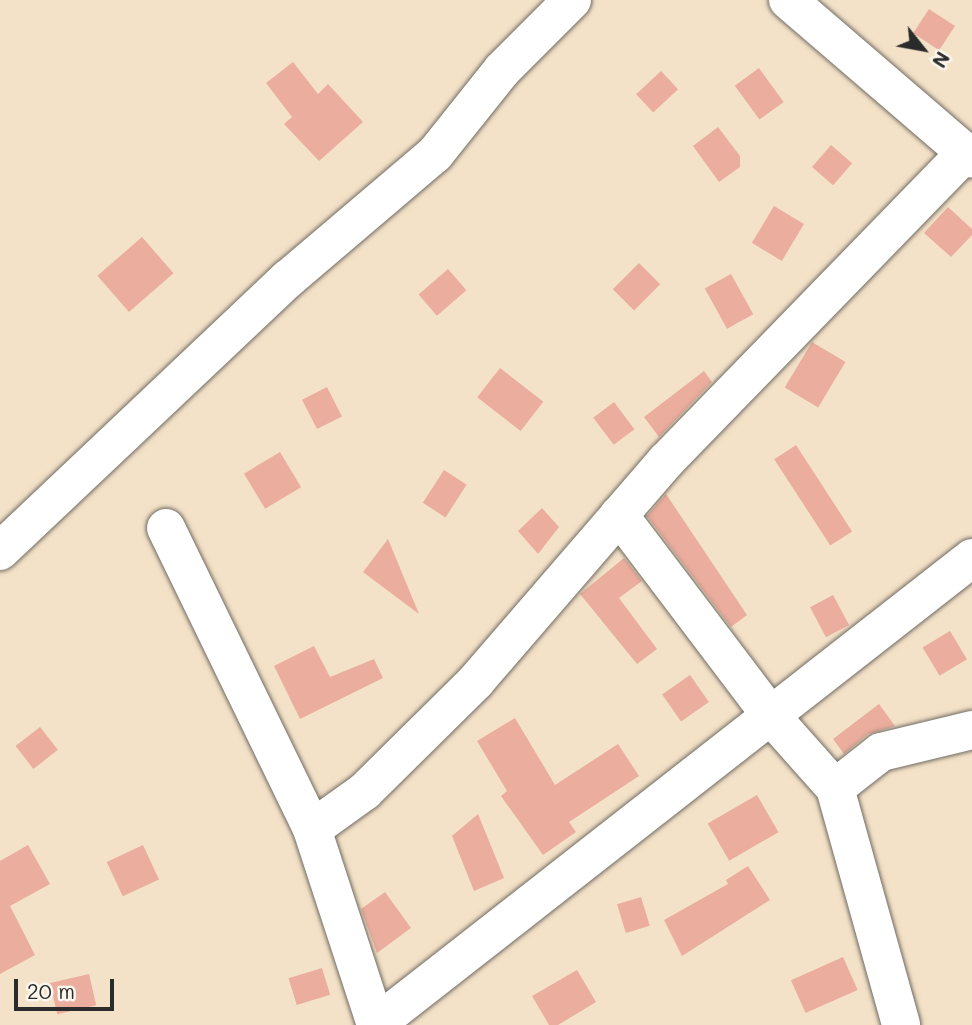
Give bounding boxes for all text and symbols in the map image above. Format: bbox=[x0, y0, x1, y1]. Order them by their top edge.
north arrow bbox=[888, 14, 958, 84]
text: N bbox=[927, 47, 956, 73]
scale bar bbox=[18, 965, 117, 1009]
text: 20 m bbox=[27, 977, 75, 1004]

